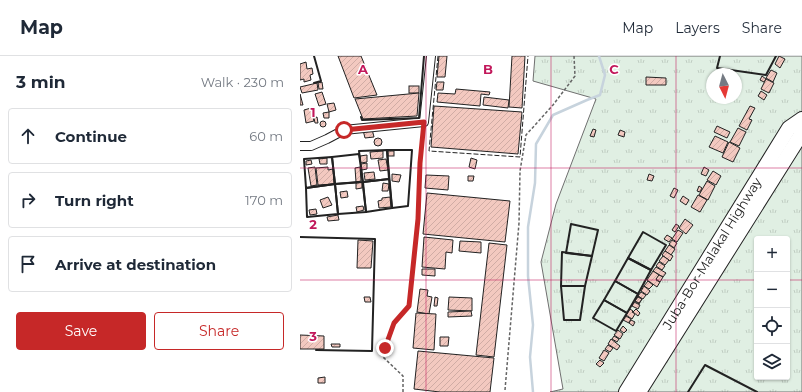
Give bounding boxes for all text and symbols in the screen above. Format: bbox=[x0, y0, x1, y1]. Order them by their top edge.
text: Map bbox=[20, 16, 63, 39]
text: Map bbox=[622, 19, 653, 37]
text: Layers bbox=[675, 19, 720, 37]
text: Share bbox=[742, 19, 782, 37]
text: A bbox=[357, 61, 369, 77]
text: B bbox=[483, 61, 493, 77]
text: C bbox=[609, 61, 619, 77]
north arrow bbox=[706, 68, 742, 104]
text: 3 min bbox=[16, 72, 66, 92]
text: Walk · 230 m bbox=[201, 74, 284, 90]
text: 1 bbox=[310, 104, 316, 120]
route start bbox=[335, 121, 353, 139]
icon: ahead bbox=[17, 125, 39, 147]
text: Continue bbox=[55, 127, 127, 146]
text: 60 m bbox=[249, 128, 283, 144]
street label: Juba-Bor-Malakal Highway bbox=[658, 174, 765, 333]
icon: right bbox=[17, 189, 39, 211]
text: Turn right bbox=[55, 191, 134, 210]
text: 170 m bbox=[245, 192, 283, 208]
text: 2 bbox=[309, 216, 317, 232]
map controls bbox=[754, 236, 790, 380]
button: + bbox=[754, 236, 790, 272]
icon: arrive bbox=[17, 253, 39, 275]
text: Arrive at destination bbox=[55, 255, 216, 274]
button: − bbox=[754, 272, 790, 308]
button: locate bbox=[754, 308, 790, 344]
button: Save bbox=[16, 312, 146, 350]
button: Share bbox=[154, 312, 284, 350]
text: 3 bbox=[308, 328, 317, 344]
route end bbox=[376, 339, 394, 357]
button: layers bbox=[754, 344, 790, 380]

